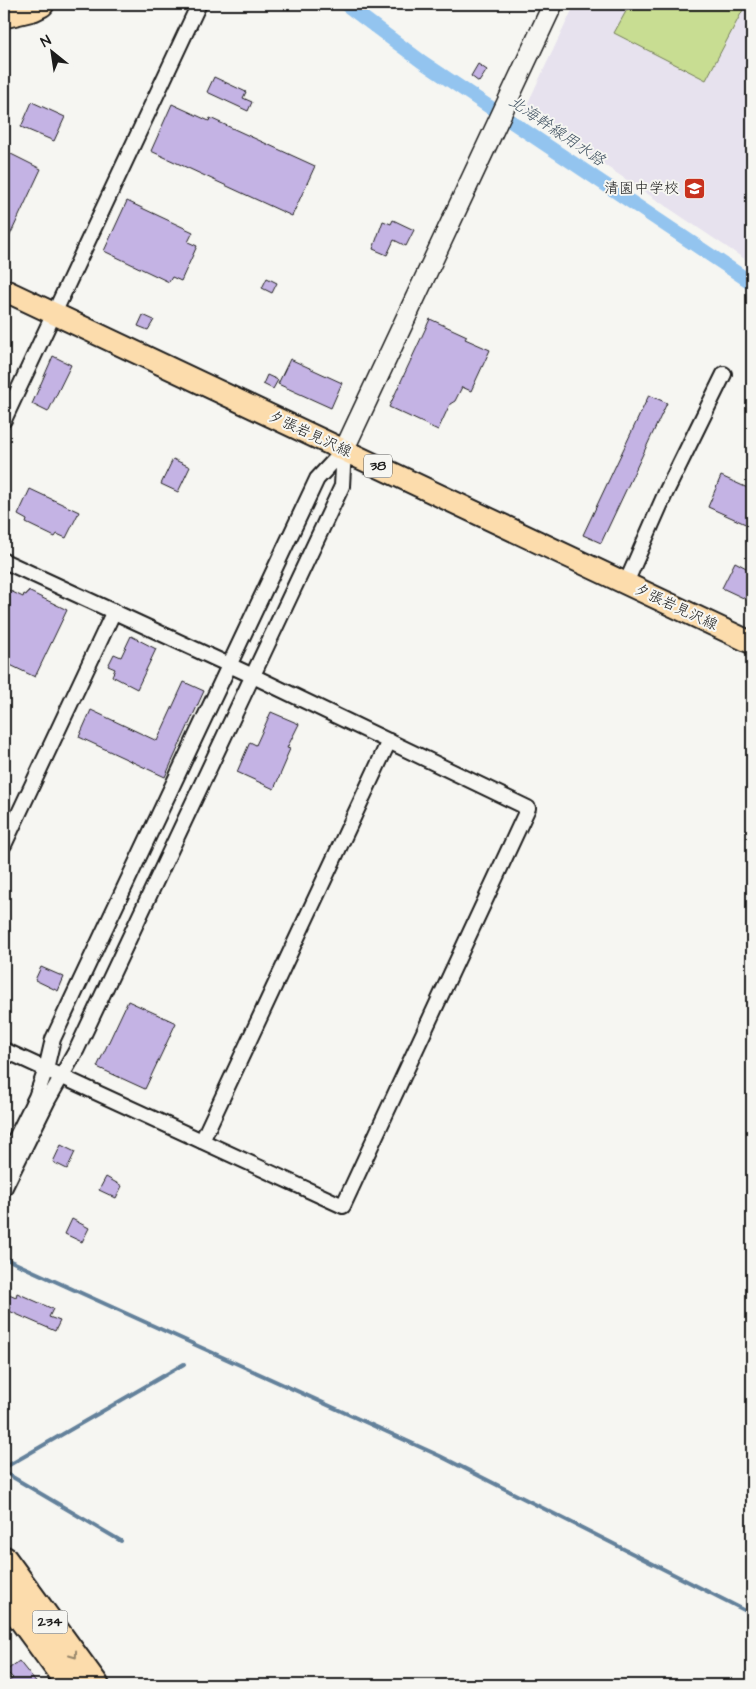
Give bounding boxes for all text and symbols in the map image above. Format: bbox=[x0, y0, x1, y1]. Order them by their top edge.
north arrow bbox=[28, 28, 78, 78]
text: N bbox=[37, 31, 55, 52]
water label: 北海幹線用水路 bbox=[504, 91, 610, 172]
school or university icon: 清園中学校 bbox=[683, 176, 707, 200]
place label: 清園中学校 bbox=[604, 178, 679, 199]
street label: 夕張岩見沢線 bbox=[265, 405, 355, 463]
road number: 38 bbox=[364, 454, 392, 478]
street label: 夕張岩見沢線 bbox=[631, 578, 721, 636]
road number: 234 bbox=[32, 1610, 68, 1634]
one-way arrow bbox=[68, 1649, 77, 1659]

